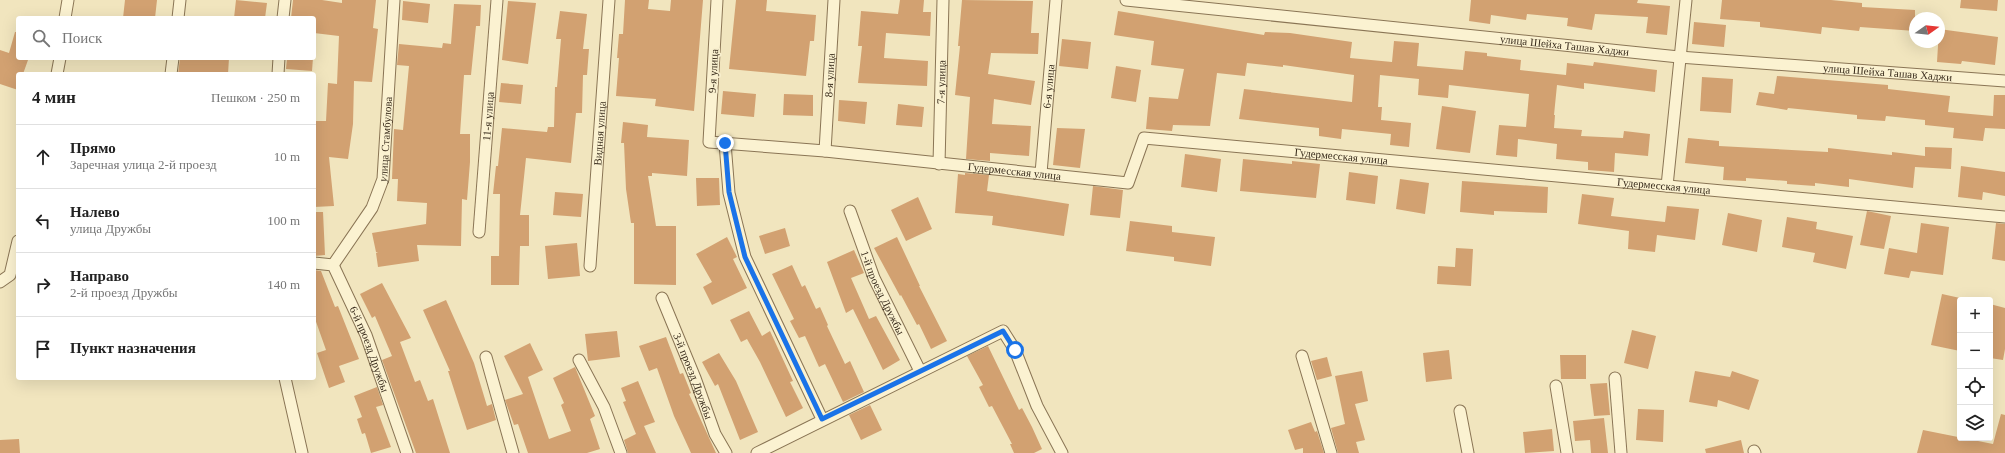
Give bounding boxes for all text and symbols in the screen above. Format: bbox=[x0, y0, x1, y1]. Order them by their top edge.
north arrow bbox=[1909, 12, 1945, 48]
search box bbox=[16, 16, 316, 60]
icon: search bbox=[30, 27, 52, 49]
text: Поиск bbox=[62, 30, 102, 46]
street label: улица Шейха Ташав Хаджи bbox=[1500, 33, 1630, 58]
street label: 9-я улица bbox=[706, 49, 720, 93]
street label: 8-я улица bbox=[822, 53, 837, 98]
street label: 7-я улица bbox=[934, 60, 948, 104]
street label: улица Шейха Ташав Хаджи bbox=[1823, 62, 1953, 83]
street label: 6-я улица bbox=[1041, 64, 1056, 109]
text: 4 мин bbox=[32, 88, 76, 107]
text: Пешком · 250 m bbox=[211, 90, 300, 105]
street label: 11-я улица bbox=[480, 91, 496, 141]
street label: улица Стамбулова bbox=[376, 96, 394, 184]
street label: Видная улица bbox=[591, 101, 608, 166]
route end bbox=[716, 134, 734, 152]
text: Прямо bbox=[70, 140, 116, 156]
icon: ahead bbox=[32, 146, 54, 168]
street label: Гудермесская улица bbox=[1294, 146, 1388, 166]
text: 10 m bbox=[274, 149, 300, 164]
text: Заречная улица 2-й проезд bbox=[70, 157, 217, 172]
street label: Гудермесская улица bbox=[967, 160, 1062, 182]
street label: Гудермесская улица bbox=[1617, 175, 1711, 196]
text: Налево bbox=[70, 204, 120, 220]
icon: left bbox=[32, 210, 54, 232]
text: 100 m bbox=[267, 213, 300, 228]
text: улица Дружбы bbox=[70, 221, 151, 236]
street label: 1-й проезд Дружбы bbox=[859, 249, 907, 337]
text: Направо bbox=[70, 268, 129, 284]
icon: right bbox=[32, 274, 54, 296]
text: 140 m bbox=[267, 277, 300, 292]
text: 2-й проезд Дружбы bbox=[70, 285, 178, 300]
map controls bbox=[1957, 297, 1993, 441]
button: + bbox=[1957, 297, 1993, 333]
street label: 6-й проезд Дружбы bbox=[347, 304, 392, 394]
street label: 3-й проезд Дружбы bbox=[671, 331, 715, 421]
button: − bbox=[1957, 333, 1993, 369]
icon: arrive bbox=[32, 338, 54, 360]
text: Пункт назначения bbox=[70, 340, 196, 356]
route start bbox=[1006, 341, 1024, 359]
button: locate bbox=[1957, 369, 1993, 405]
button: layers bbox=[1957, 405, 1993, 441]

